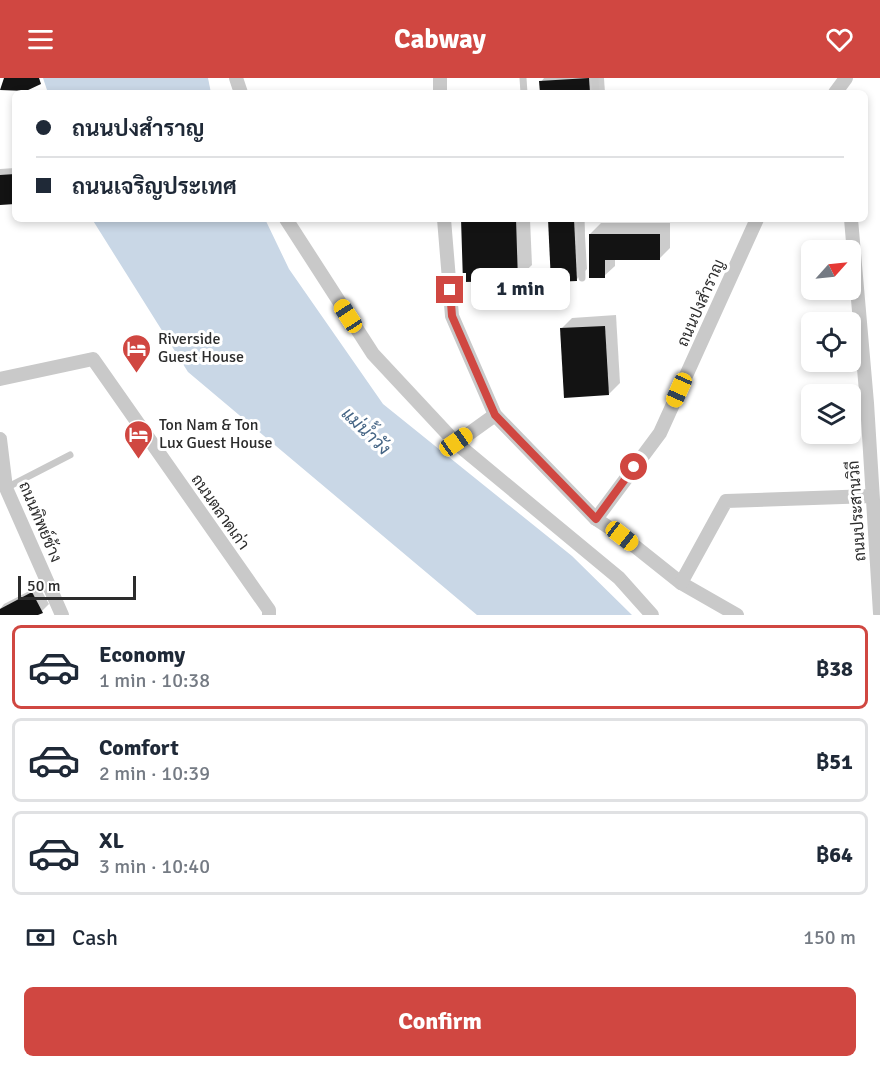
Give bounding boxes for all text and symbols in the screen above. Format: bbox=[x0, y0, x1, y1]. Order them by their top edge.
icon: menu bbox=[24, 23, 57, 56]
text: Cabway bbox=[394, 23, 486, 56]
icon: heart bbox=[823, 23, 856, 56]
text: ถนนปงสำราญ bbox=[72, 115, 204, 142]
text: ถนนเจริญประเทศ bbox=[72, 173, 237, 200]
north arrow bbox=[801, 240, 861, 300]
map controls bbox=[801, 240, 861, 444]
street label: ถนนปงสำราญ bbox=[673, 256, 729, 350]
callout: 1 min bbox=[471, 269, 570, 311]
route end bbox=[436, 276, 463, 303]
text: 1 min bbox=[496, 276, 545, 301]
car bbox=[331, 296, 365, 336]
button: locate bbox=[801, 312, 861, 372]
place label: Riverside Guest House bbox=[158, 329, 244, 367]
hotel icon: Riverside Guest House bbox=[121, 332, 153, 374]
car bbox=[663, 370, 695, 410]
button: layers bbox=[801, 384, 861, 444]
water label: แม่น้ำวัง bbox=[337, 399, 398, 459]
place label: Ton Nam & Ton Lux Guest House bbox=[159, 415, 273, 453]
hotel icon: Ton Nam & Ton Lux Guest House bbox=[122, 418, 154, 460]
car bbox=[436, 424, 476, 460]
route start bbox=[620, 453, 647, 480]
street label: ถนนประสานวิถี bbox=[842, 460, 871, 562]
street label: ถนนตลาดเก่า bbox=[187, 470, 254, 554]
street label: ถนนทิพย์ช้าง bbox=[14, 478, 69, 565]
car bbox=[602, 518, 642, 554]
scale bar bbox=[18, 573, 136, 600]
text: 50 m bbox=[27, 576, 61, 596]
icon: car bbox=[27, 640, 81, 694]
text: Economy bbox=[99, 641, 185, 668]
text: ฿38 bbox=[816, 655, 853, 682]
text: 1 min · 10:38 bbox=[99, 668, 210, 693]
icon: car bbox=[27, 733, 81, 787]
text: Comfort bbox=[99, 734, 179, 761]
text: ฿51 bbox=[816, 748, 853, 775]
text: 2 min · 10:39 bbox=[99, 761, 210, 786]
icon: car bbox=[27, 826, 81, 880]
text: XL bbox=[99, 827, 124, 854]
text: ฿64 bbox=[816, 841, 853, 868]
text: 3 min · 10:40 bbox=[99, 854, 210, 879]
icon: cash bbox=[24, 921, 57, 954]
text: Cash bbox=[72, 924, 118, 951]
text: 150 m bbox=[803, 925, 856, 950]
button: Confirm bbox=[24, 987, 856, 1056]

